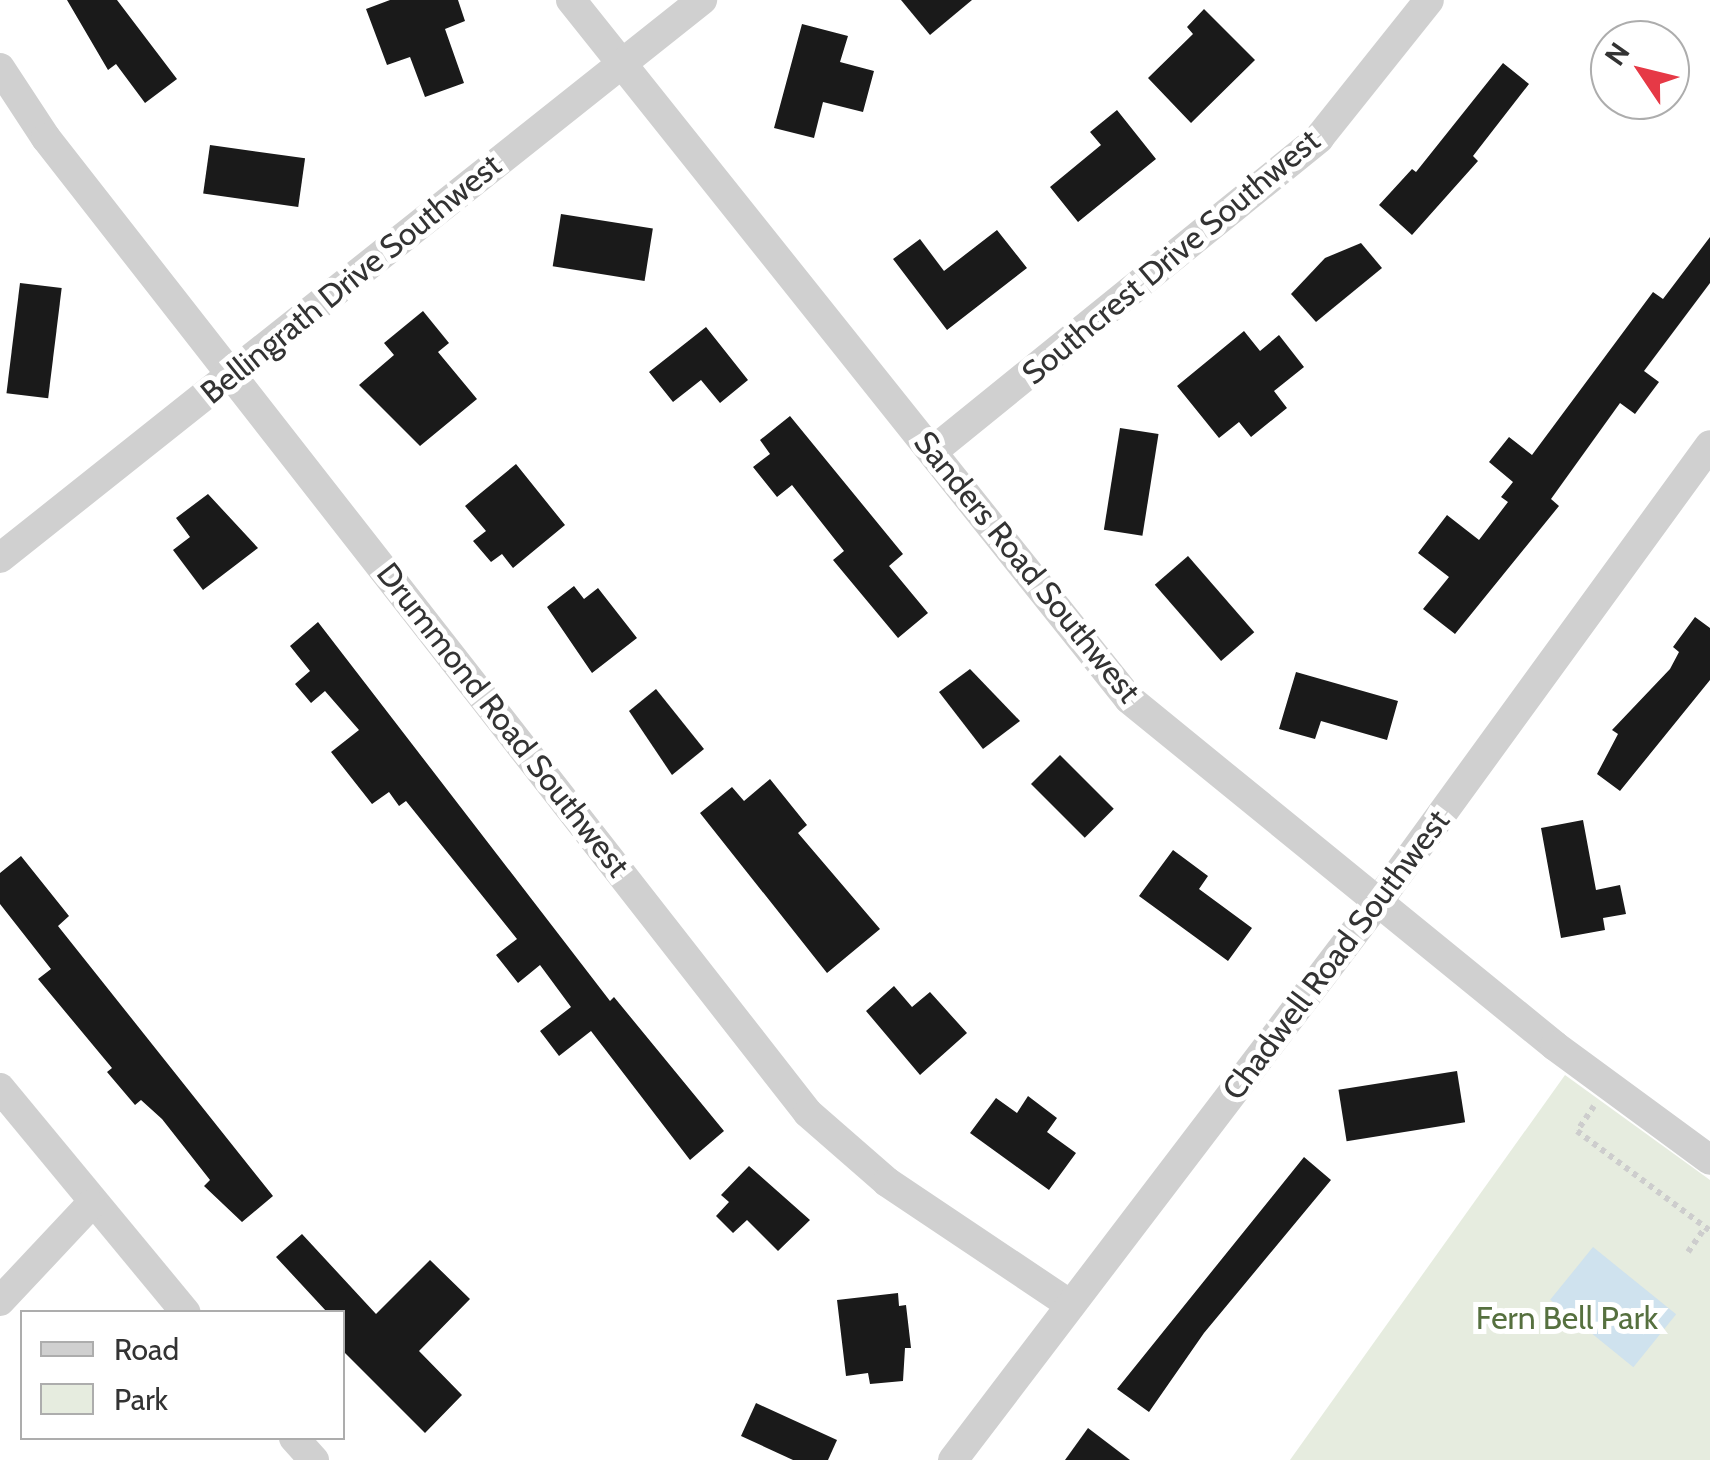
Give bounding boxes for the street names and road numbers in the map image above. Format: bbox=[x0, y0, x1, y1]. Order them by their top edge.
street label: Southcrest Drive Southwest bbox=[1014, 121, 1328, 393]
street label: Bellingrath Drive Southwest bbox=[193, 146, 509, 412]
street label: Sanders Road Southwest bbox=[906, 424, 1148, 710]
street label: Drummond Road Southwest bbox=[369, 556, 637, 884]
street label: Chadwell Road Southwest bbox=[1214, 803, 1458, 1107]

